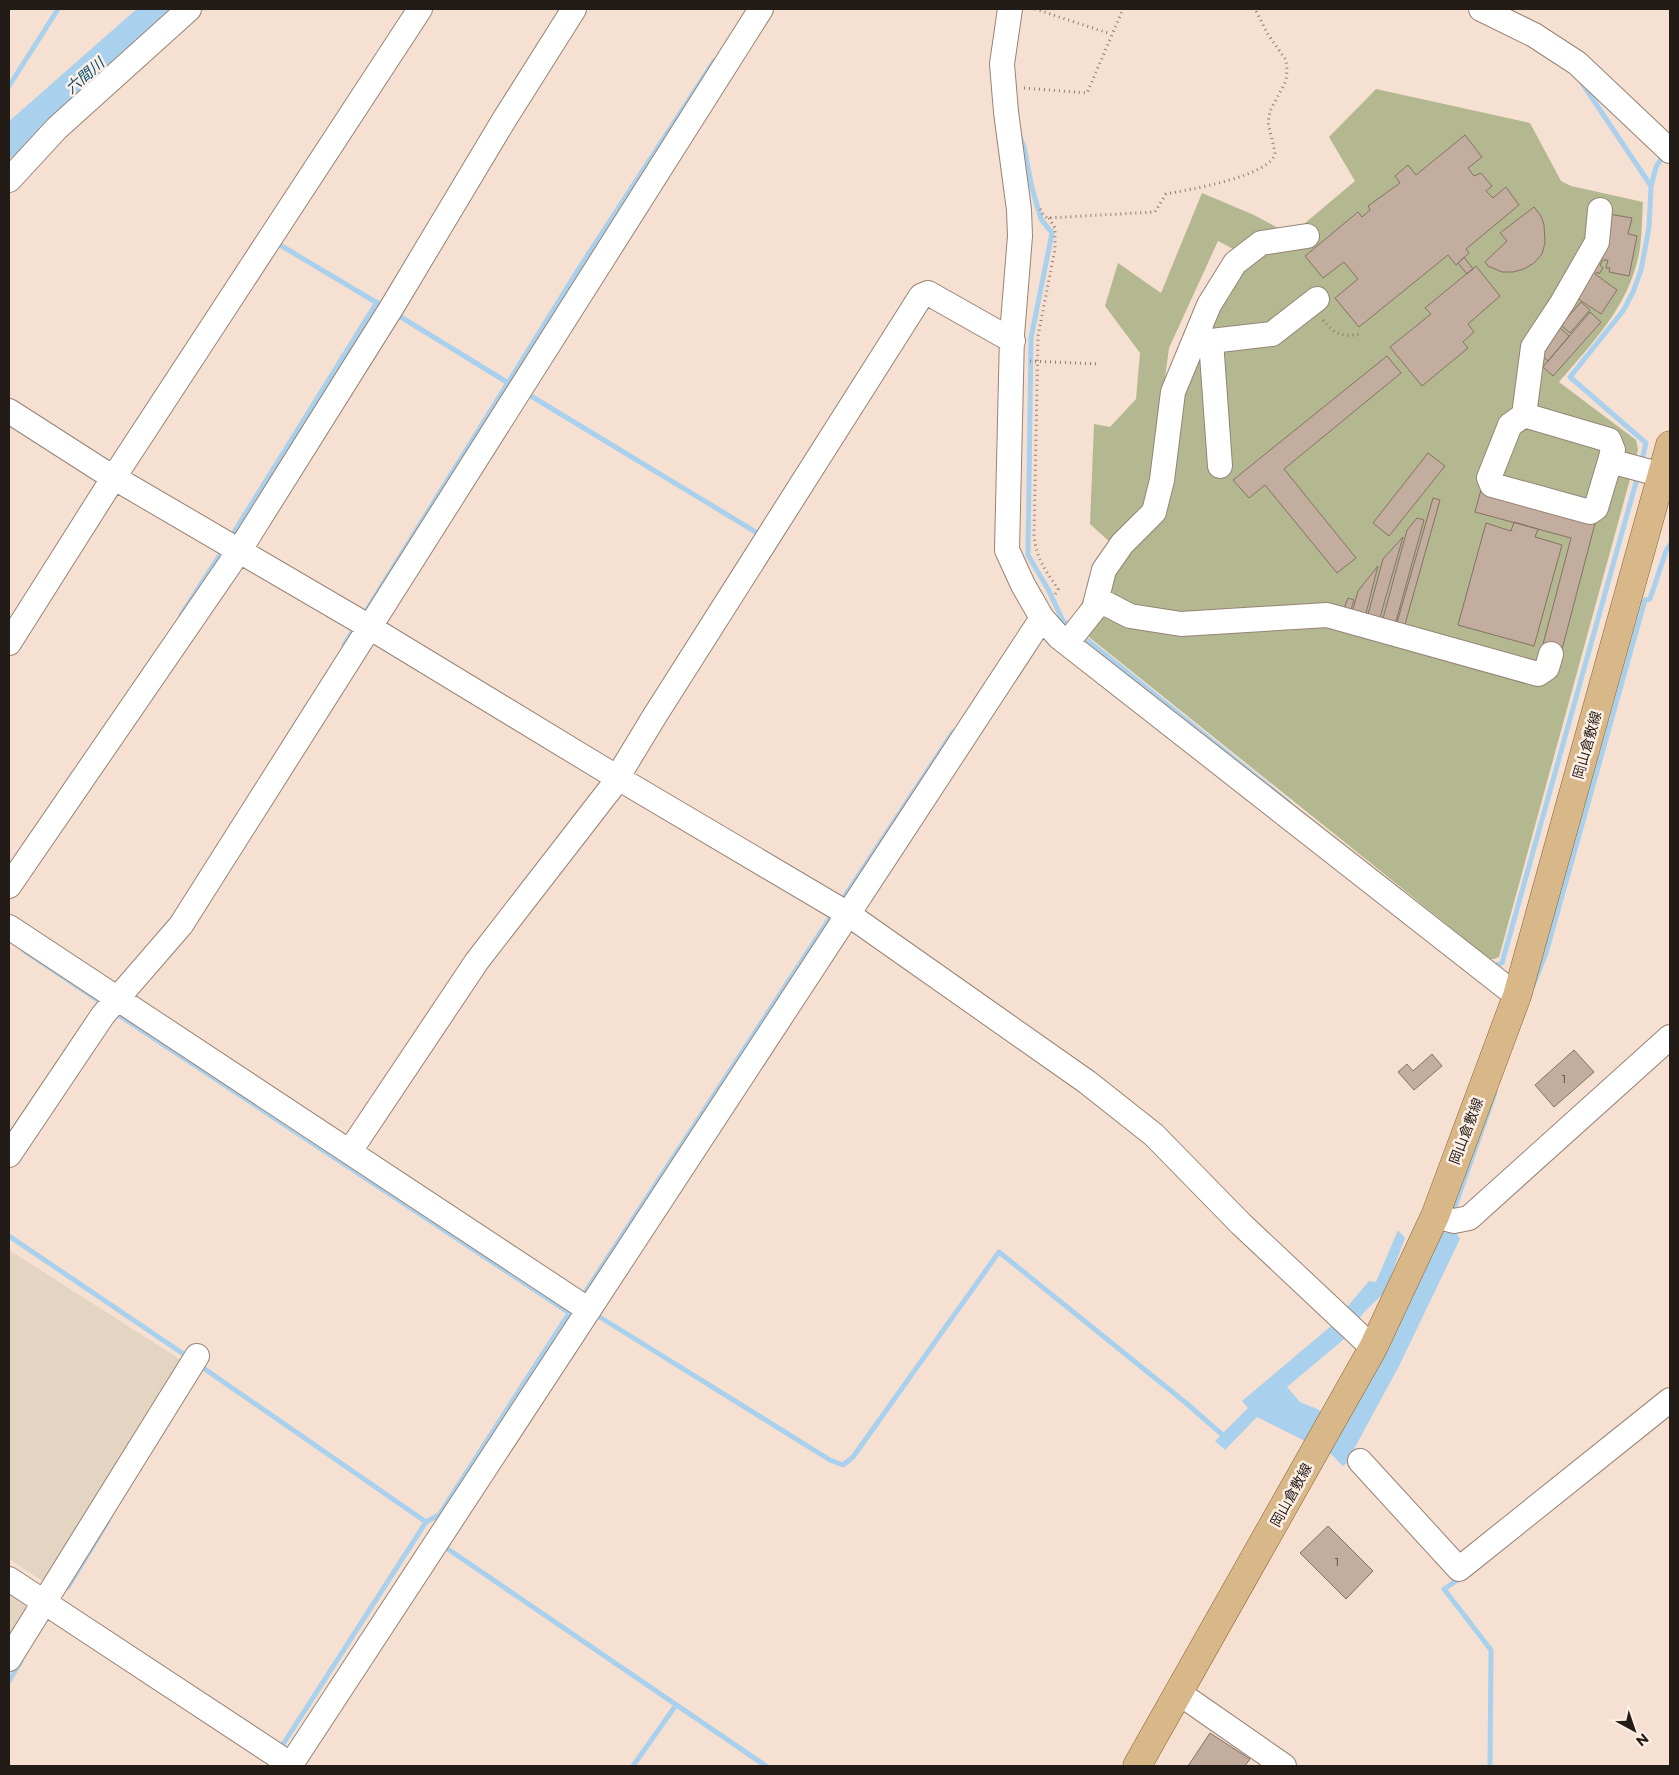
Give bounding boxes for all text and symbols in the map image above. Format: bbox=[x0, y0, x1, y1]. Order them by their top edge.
water label: 六間川 bbox=[61, 52, 109, 98]
street label: 岡山倉敷線 bbox=[1569, 709, 1605, 781]
house number: 1 bbox=[1562, 1072, 1566, 1086]
street label: 岡山倉敷線 bbox=[1445, 1095, 1487, 1167]
street label: 岡山倉敷線 bbox=[1266, 1460, 1316, 1530]
house number: 1 bbox=[1335, 1555, 1339, 1569]
north arrow bbox=[1609, 1705, 1659, 1755]
text: N bbox=[1632, 1729, 1652, 1750]

